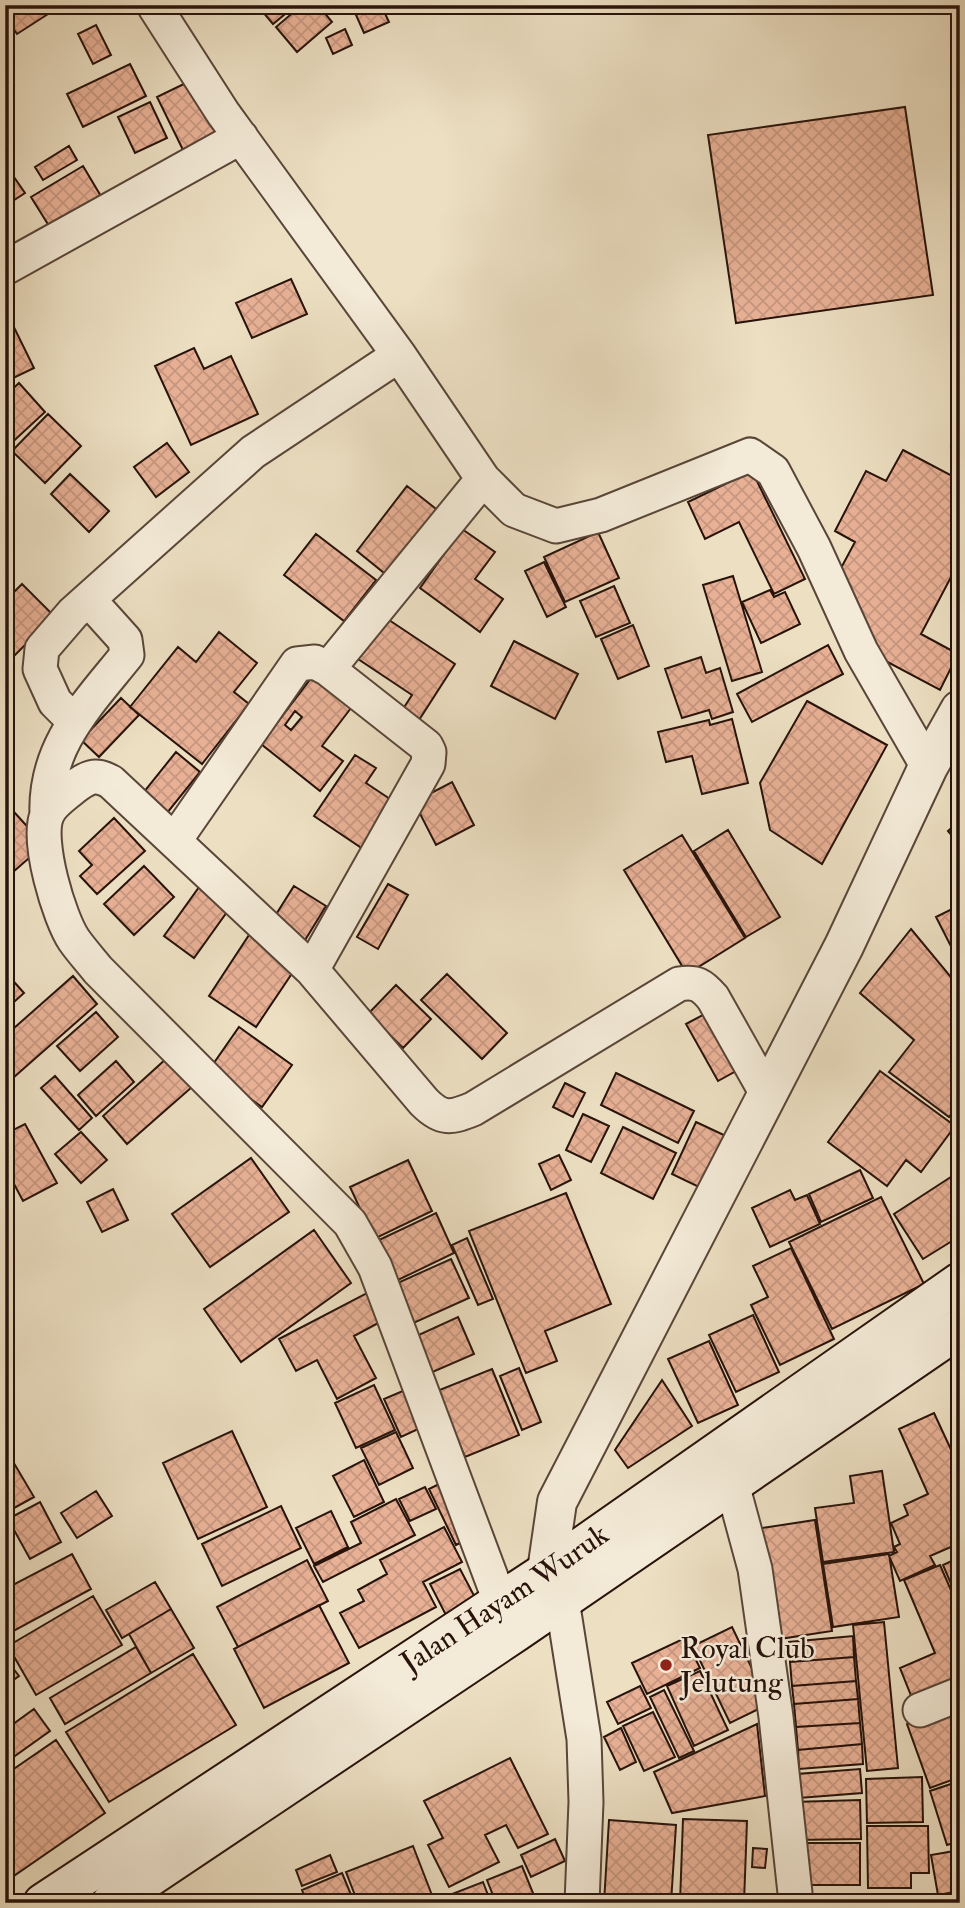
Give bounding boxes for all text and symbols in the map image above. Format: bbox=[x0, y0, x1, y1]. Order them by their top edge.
street label: Jalan Hayam Wuruk bbox=[393, 1516, 616, 1682]
place label: Royal Club Jelutung bbox=[679, 1630, 815, 1701]
marker: Royal Club Jelutung bbox=[658, 1657, 674, 1673]

